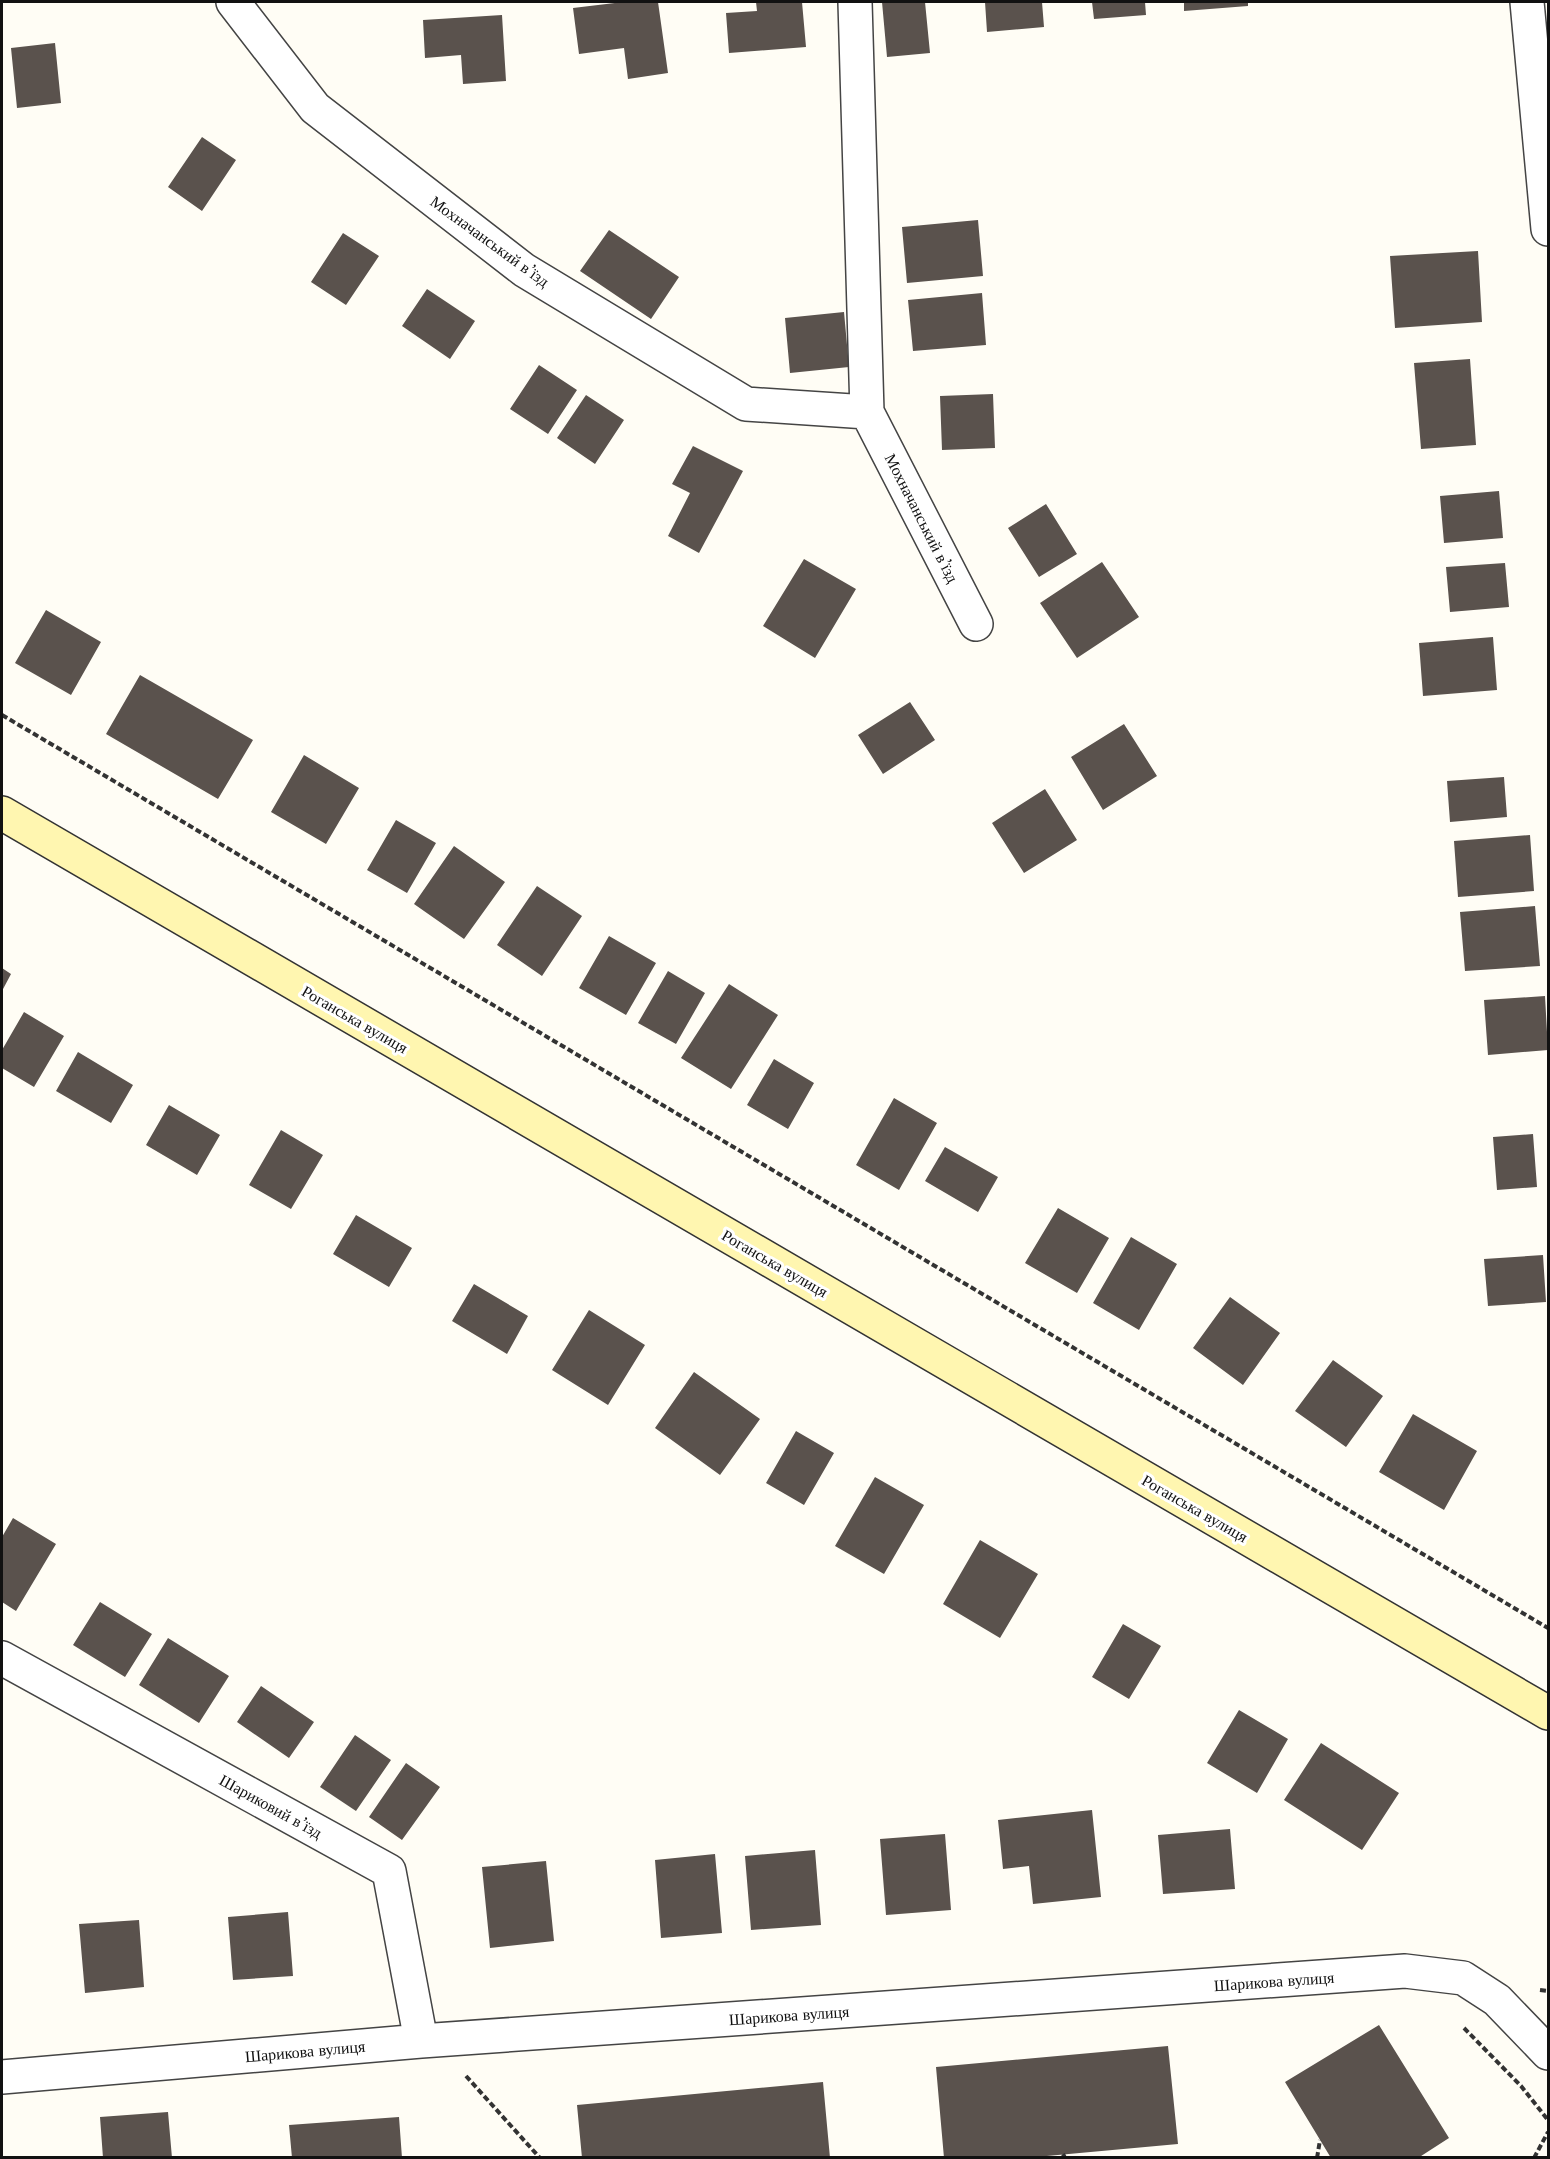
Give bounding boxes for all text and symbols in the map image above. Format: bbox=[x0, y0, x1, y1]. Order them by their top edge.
street label: Мохначанський в’їзд bbox=[427, 191, 553, 291]
street label: Мохначанський в’їзд bbox=[881, 450, 963, 586]
street label: Роганська вулиця bbox=[298, 981, 412, 1058]
street label: Роганська вулиця bbox=[718, 1225, 832, 1302]
street label: Роганська вулиця bbox=[1138, 1470, 1252, 1547]
street label: Шариковий в’їзд bbox=[216, 1770, 326, 1842]
street label: Шарикова вулиця bbox=[1213, 1967, 1335, 1995]
street label: Шарикова вулиця bbox=[728, 2001, 850, 2029]
street label: Шарикова вулиця bbox=[244, 2036, 367, 2066]

